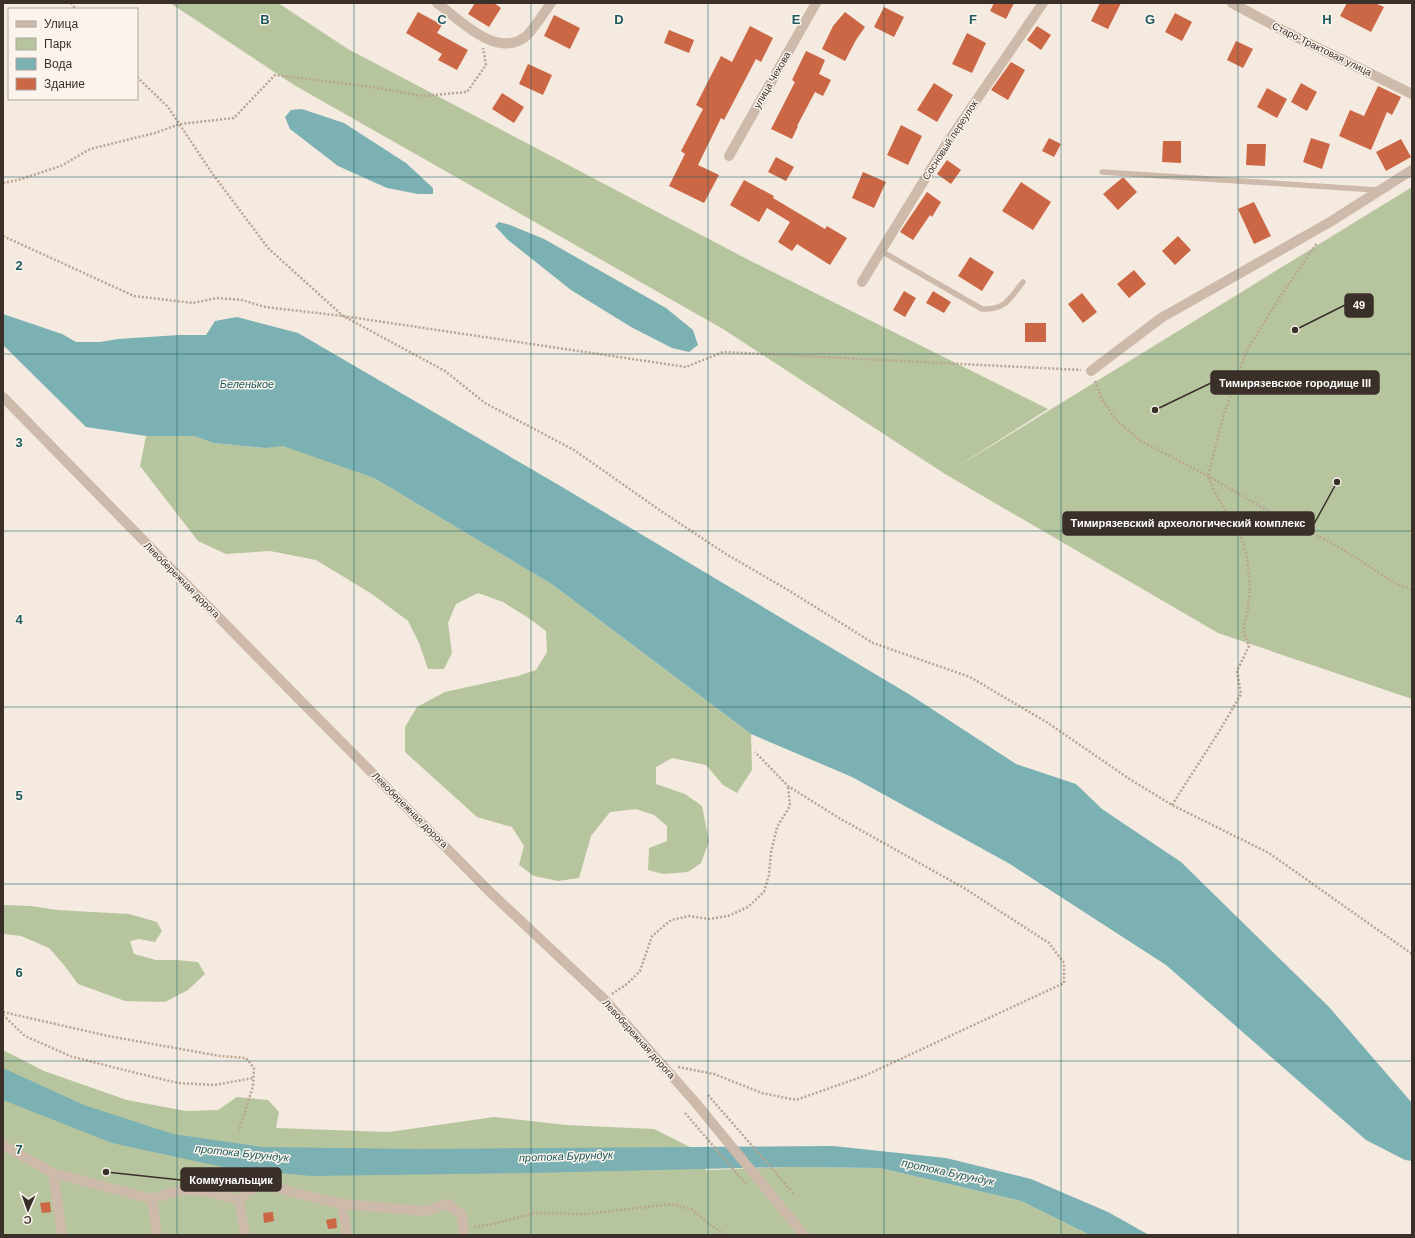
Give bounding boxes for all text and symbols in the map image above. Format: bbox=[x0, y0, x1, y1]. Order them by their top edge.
legend bbox=[8, 8, 138, 100]
text: B bbox=[260, 12, 270, 27]
text: C bbox=[437, 12, 447, 27]
text: D bbox=[614, 12, 624, 27]
text: E bbox=[792, 12, 801, 27]
text: F bbox=[969, 12, 977, 27]
text: G bbox=[1145, 12, 1155, 27]
text: H bbox=[1322, 12, 1332, 27]
text: Улица bbox=[44, 17, 78, 31]
street label: Старо-Трактовая улица bbox=[1270, 20, 1374, 78]
text: Парк bbox=[44, 37, 72, 51]
street label: улица Чехова bbox=[751, 49, 793, 110]
text: Вода bbox=[44, 57, 72, 71]
text: Здание bbox=[44, 77, 85, 91]
street label: Сосновый переулок bbox=[920, 98, 980, 182]
text: 2 bbox=[15, 258, 23, 273]
callout: 49 bbox=[1345, 294, 1373, 317]
text: 49 bbox=[1353, 299, 1365, 311]
callout: Тимирязевское городище III bbox=[1211, 371, 1379, 394]
text: Тимирязевское городище III bbox=[1219, 377, 1371, 389]
water label: Беленькое bbox=[220, 378, 274, 390]
text: 3 bbox=[15, 435, 23, 450]
callout: Тимирязевский археологический комплекс bbox=[1063, 512, 1314, 535]
text: Тимирязевский археологический комплекс bbox=[1071, 517, 1305, 529]
street label: Левобережная дорога bbox=[142, 540, 222, 620]
text: 4 bbox=[15, 612, 23, 627]
street label: Левобережная дорога bbox=[370, 770, 450, 850]
text: 5 bbox=[15, 788, 23, 803]
text: 6 bbox=[15, 965, 23, 980]
street label: Левобережная дорога bbox=[601, 997, 678, 1081]
text: 7 bbox=[15, 1142, 23, 1157]
water label: протока Бурундук bbox=[195, 1142, 290, 1164]
water label: протока Бурундук bbox=[519, 1148, 614, 1164]
water label: протока Бурундук bbox=[901, 1156, 996, 1188]
callout: Коммунальщик bbox=[181, 1168, 281, 1191]
text: Коммунальщик bbox=[189, 1174, 273, 1186]
north arrow bbox=[8, 1190, 48, 1230]
text: С bbox=[23, 1214, 32, 1226]

